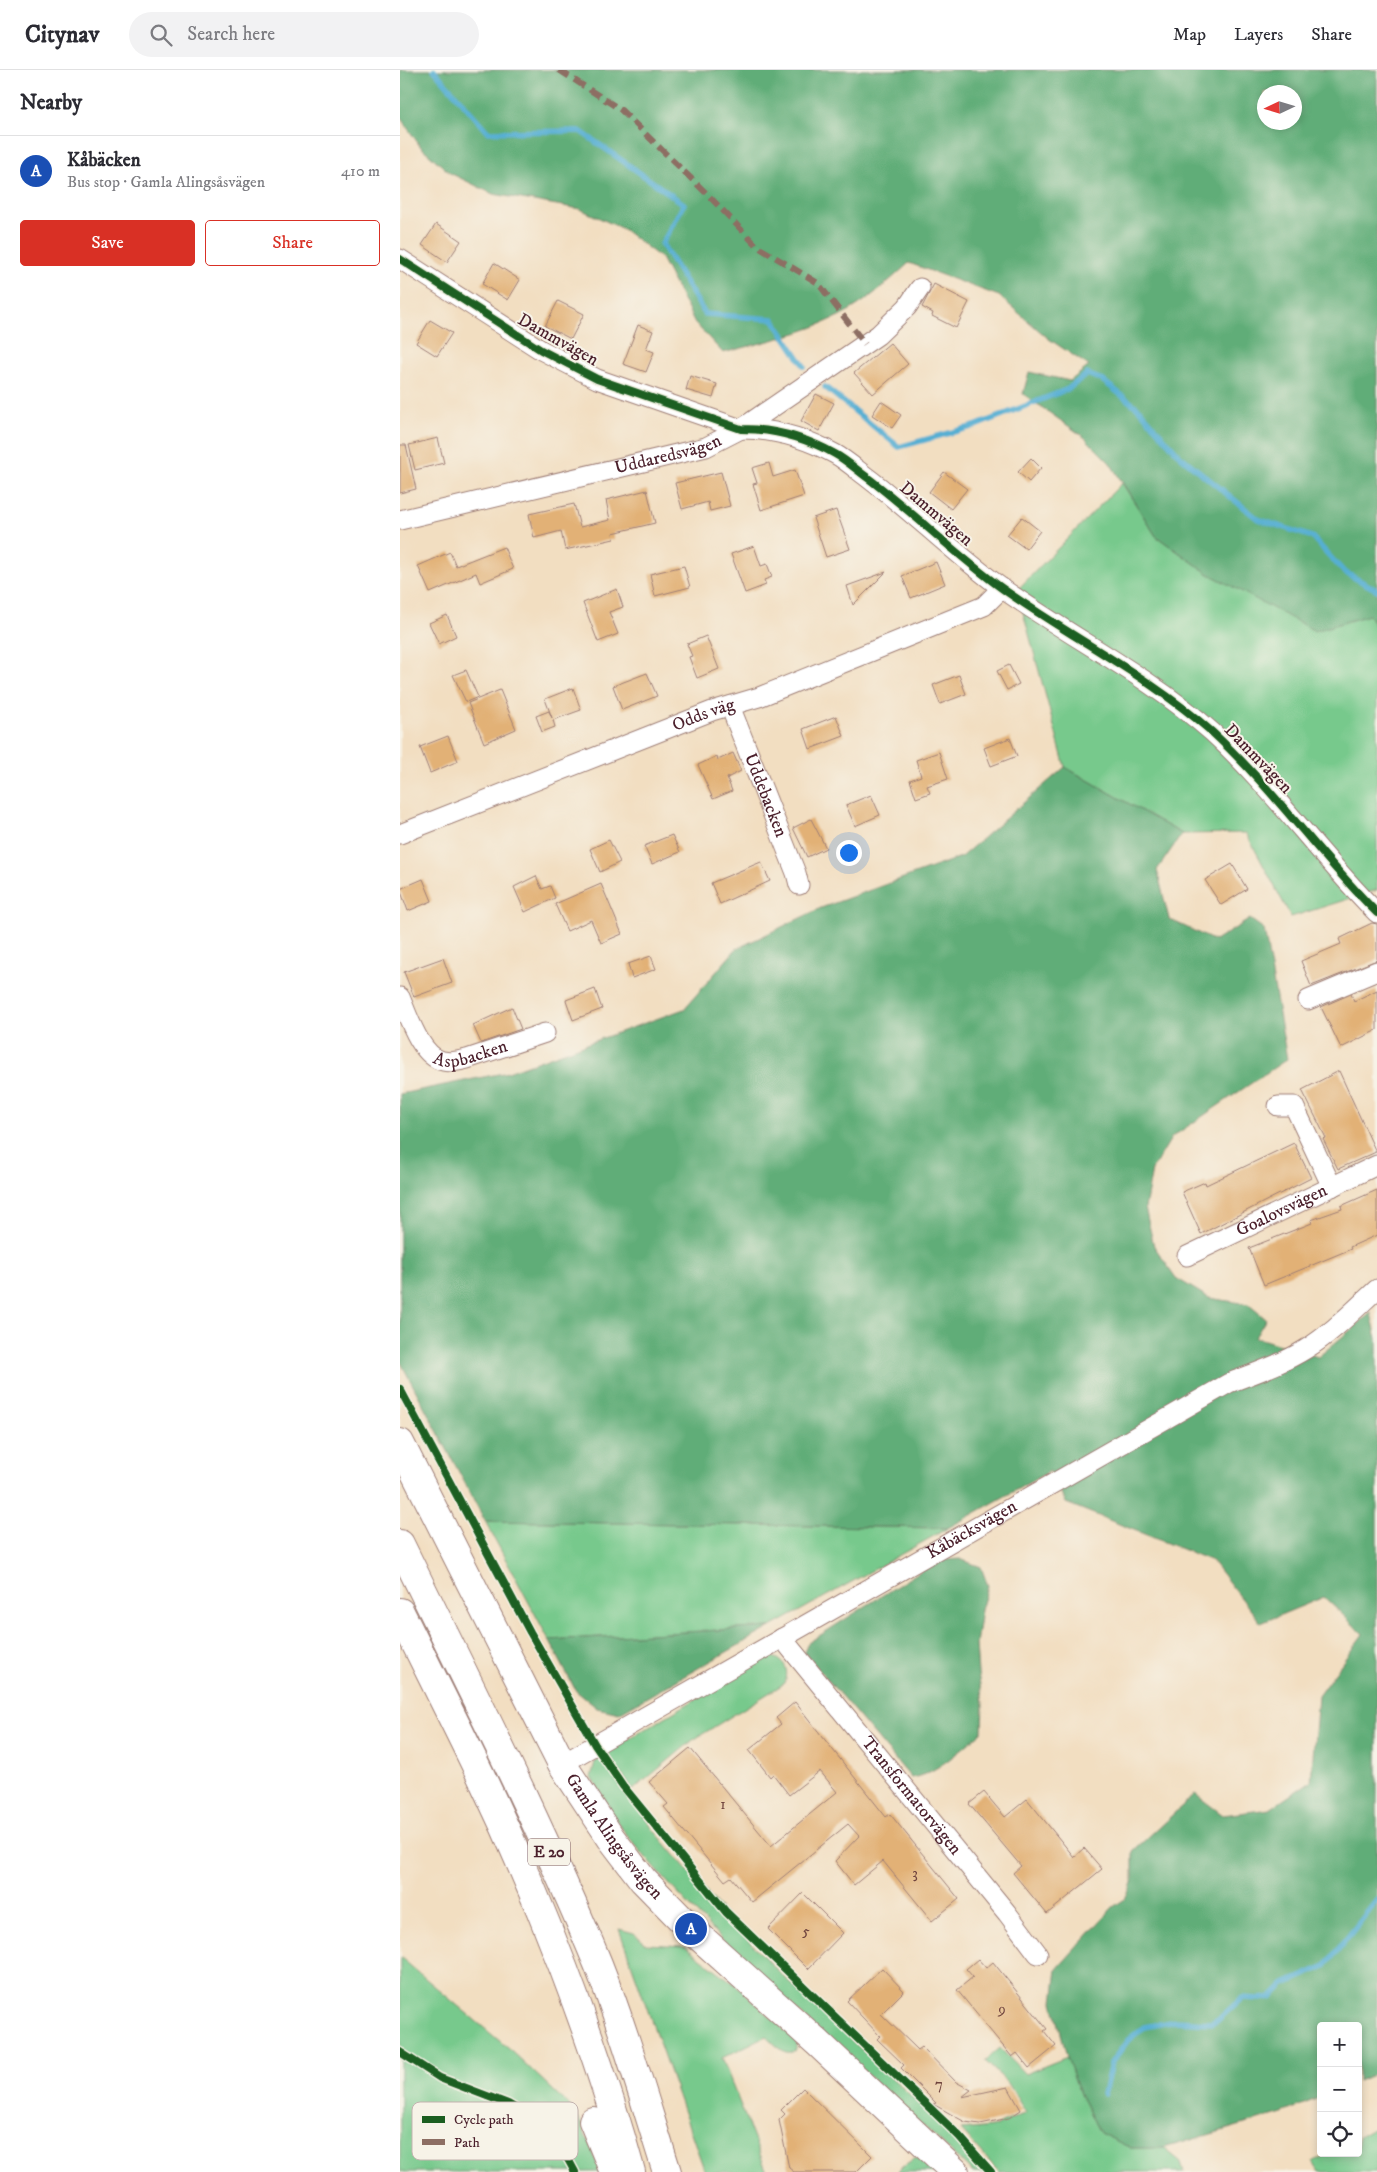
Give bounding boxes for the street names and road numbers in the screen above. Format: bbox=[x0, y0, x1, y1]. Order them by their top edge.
street label: Dammvägen bbox=[514, 309, 603, 372]
street label: Uddaredsvägen bbox=[613, 430, 726, 479]
street label: Dammvägen bbox=[895, 477, 978, 551]
street label: Odds väg bbox=[669, 694, 738, 737]
street label: Dammvägen bbox=[1219, 719, 1297, 799]
street label: Uddebacken bbox=[739, 750, 792, 841]
street label: Aspbacken bbox=[430, 1035, 511, 1073]
street label: Goalovsvägen bbox=[1233, 1179, 1331, 1242]
street label: Kåbäcksvägen bbox=[923, 1495, 1021, 1564]
street label: Transformatorvägen bbox=[856, 1732, 966, 1860]
street label: Gamla Alingsåsvägen bbox=[560, 1769, 668, 1905]
road number: E 20 bbox=[528, 1838, 570, 1865]

